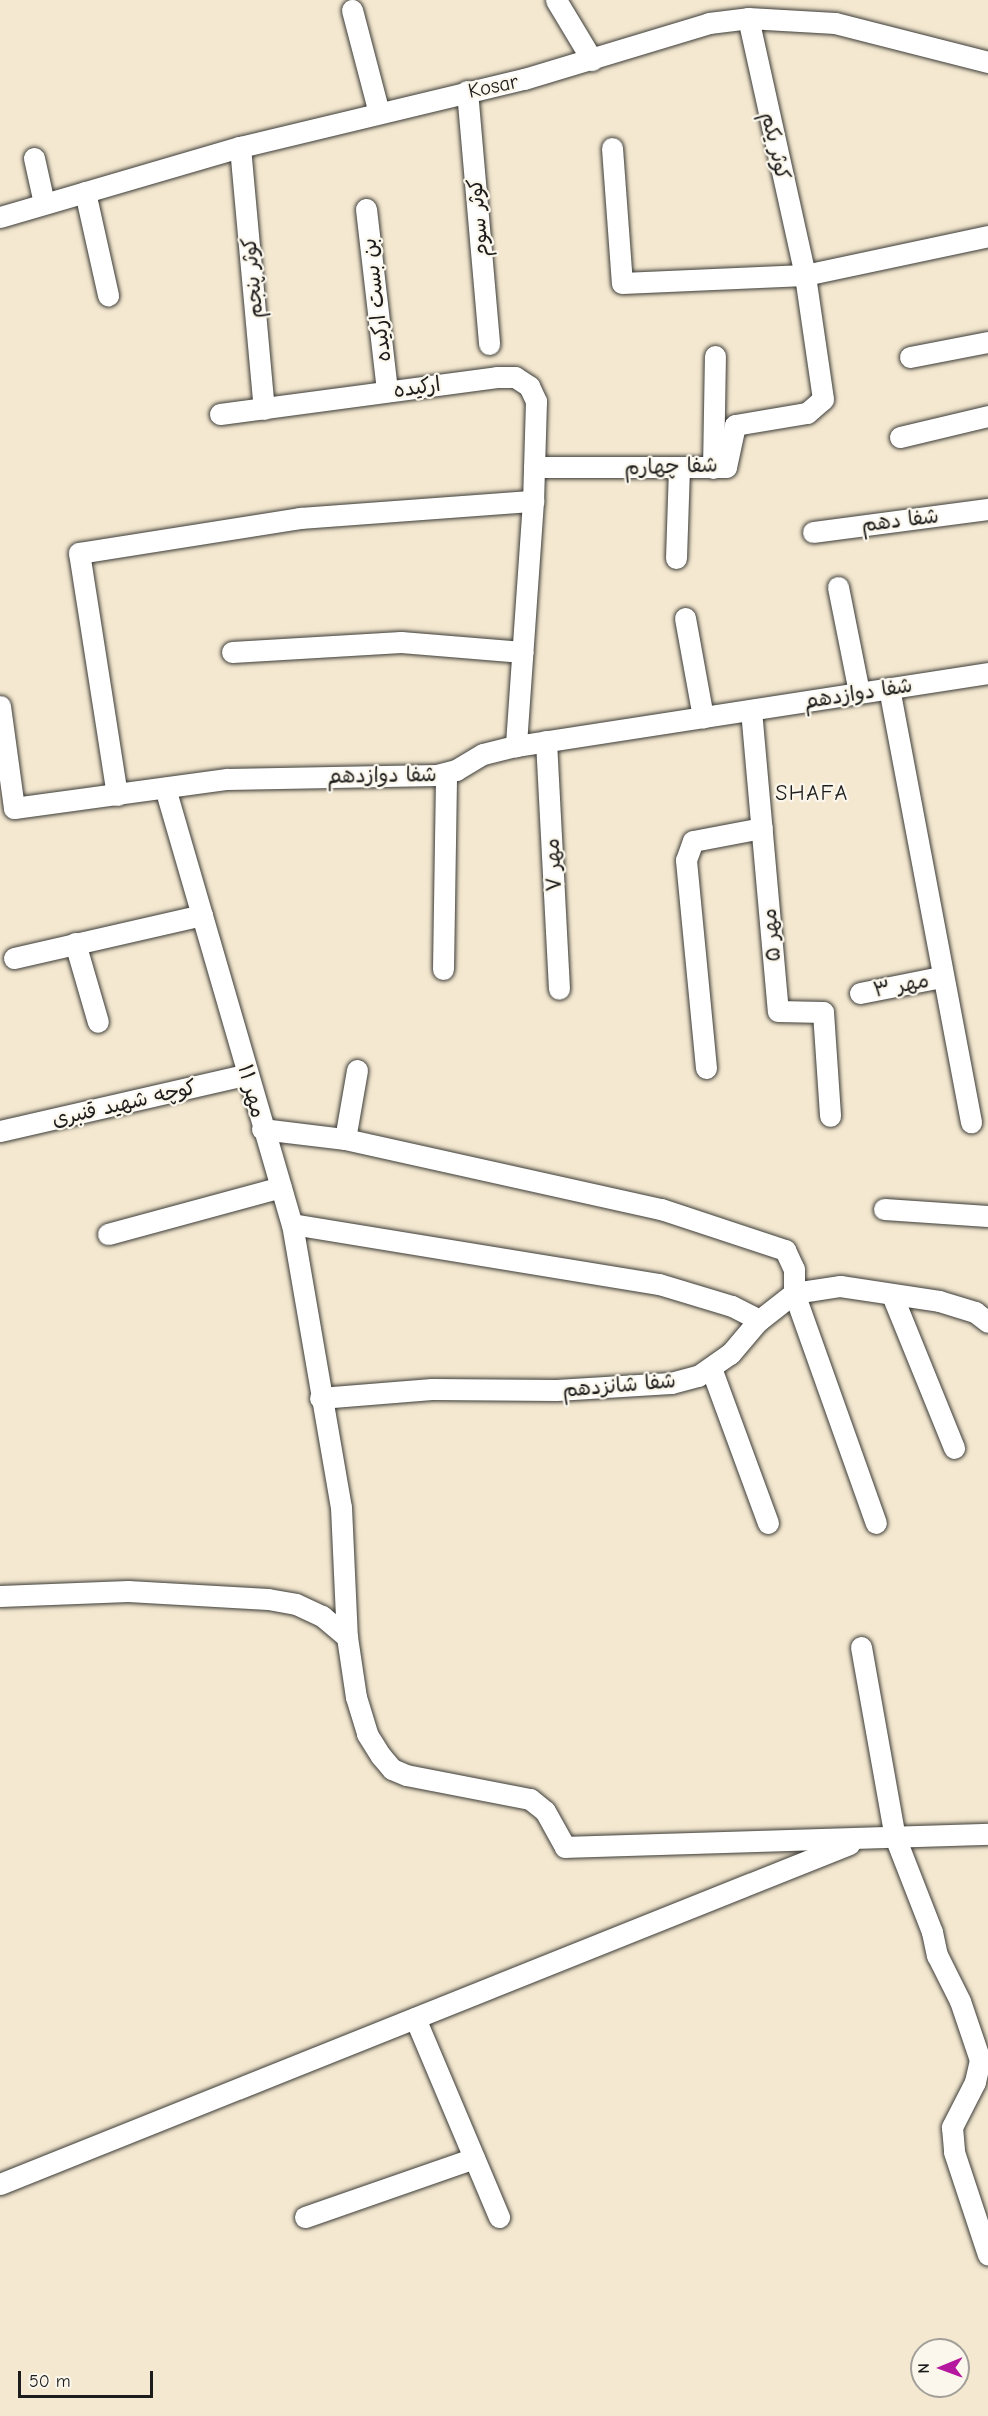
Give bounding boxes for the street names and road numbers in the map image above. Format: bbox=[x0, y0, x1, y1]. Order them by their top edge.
street label: Kosar bbox=[466, 68, 520, 104]
street label: کوثر یکم bbox=[756, 110, 796, 182]
street label: کوثر سوم bbox=[462, 178, 494, 258]
street label: کوثر پنجم bbox=[236, 236, 268, 320]
street label: بن بست ارکیده bbox=[356, 237, 396, 363]
street label: ارکیده bbox=[392, 371, 442, 403]
street label: شفا چهارم bbox=[624, 452, 718, 480]
street label: شفا دهم bbox=[860, 503, 940, 537]
street label: شفا دوازدهم bbox=[802, 672, 914, 714]
street label: شفا دوازدهم bbox=[327, 761, 437, 789]
street label: مهر ۷ bbox=[539, 837, 567, 893]
street label: مهر ۵ bbox=[756, 907, 786, 963]
street label: مهر ۳ bbox=[871, 967, 931, 1003]
street label: مهر ۱۱ bbox=[233, 1062, 271, 1120]
street label: کوچه شهید قنبری bbox=[49, 1074, 199, 1132]
street label: شفا شانزدهم bbox=[561, 1367, 677, 1403]

